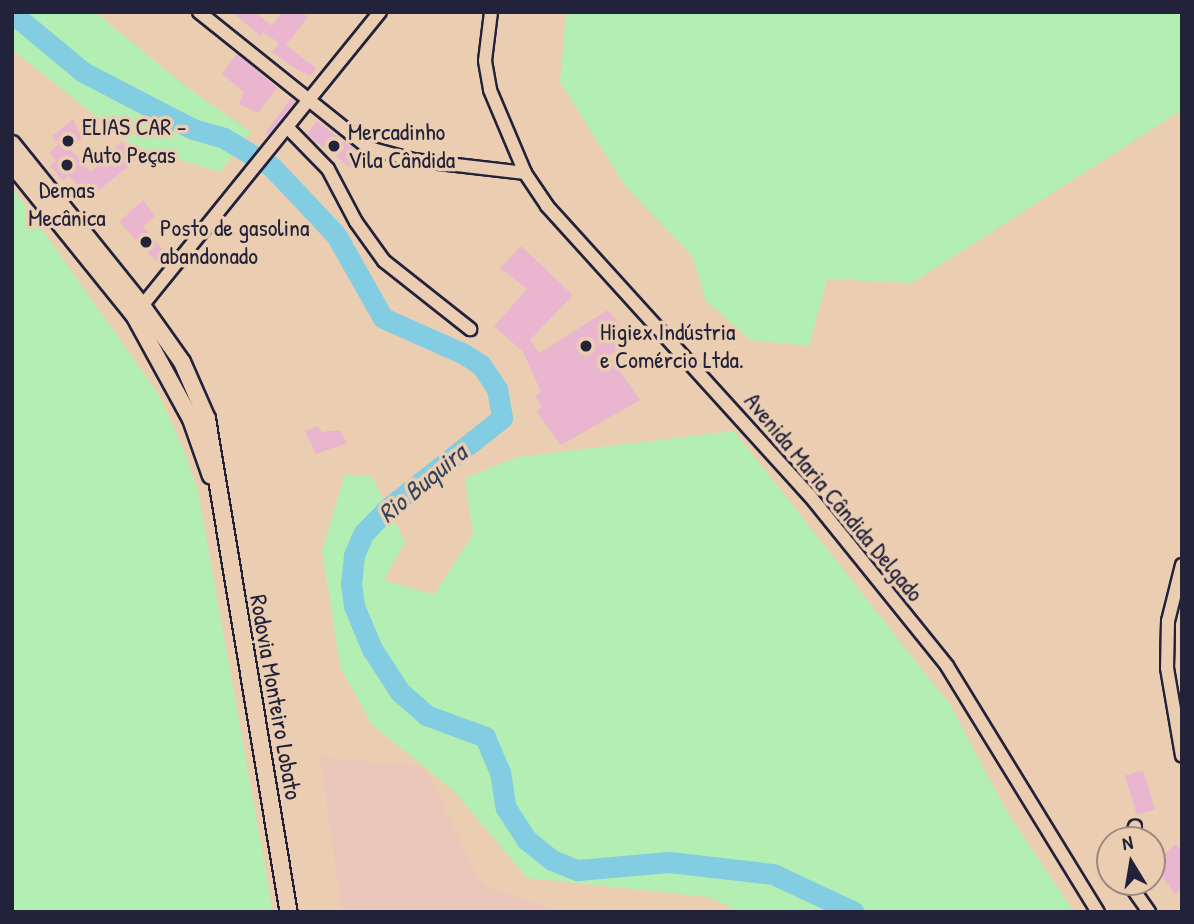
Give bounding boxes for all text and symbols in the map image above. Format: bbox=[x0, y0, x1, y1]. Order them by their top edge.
place label: ELIAS CAR - Auto Peças bbox=[82, 113, 186, 169]
place label: Mercadinho Vila Cândida bbox=[348, 118, 455, 174]
marker: ELIAS CAR - Auto Peças bbox=[60, 133, 76, 149]
marker: Mercadinho Vila Cândida bbox=[326, 138, 342, 154]
marker: Demas Mecânica bbox=[59, 157, 75, 173]
place label: Demas Mecânica bbox=[28, 176, 106, 232]
place label: Posto de gasolina abandonado bbox=[160, 214, 309, 270]
marker: Posto de gasolina abandonado bbox=[138, 234, 154, 250]
place label: Higiex Indústria e Comércio Ltda. bbox=[600, 318, 744, 374]
marker: Higiex Indústria e Comércio Ltda. bbox=[578, 338, 594, 354]
street label: Avenida Maria Cândida Delgado bbox=[738, 387, 930, 607]
water label: Rio Buquira bbox=[371, 437, 473, 529]
street label: Rodovia Monteiro Lobato bbox=[244, 592, 308, 802]
north arrow bbox=[1096, 826, 1166, 896]
text: N bbox=[1120, 829, 1135, 856]

